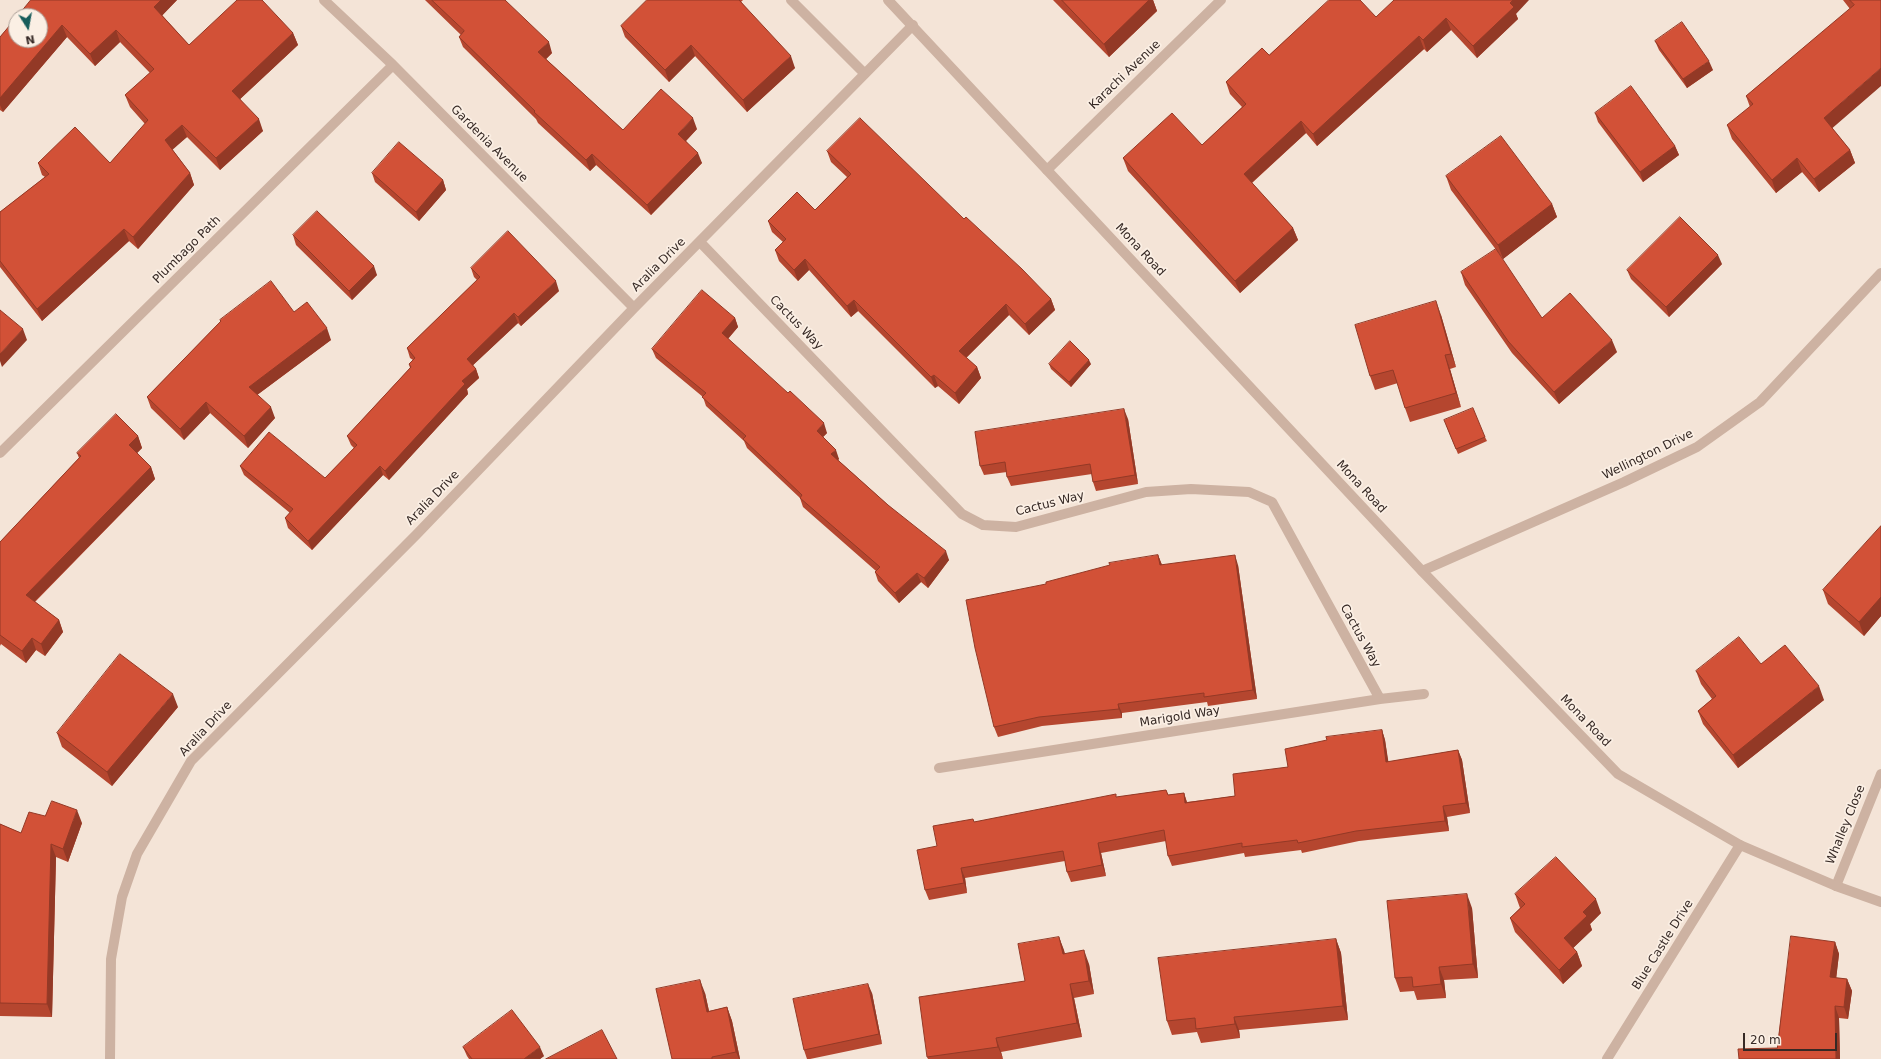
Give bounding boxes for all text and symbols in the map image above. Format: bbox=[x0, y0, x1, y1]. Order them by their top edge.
north arrow bbox=[8, 8, 48, 48]
text: N bbox=[24, 32, 36, 47]
street label: Karachi Avenue bbox=[1086, 37, 1164, 113]
street label: Gardenia Avenue bbox=[447, 102, 531, 186]
street label: Plumbago Path bbox=[150, 213, 224, 287]
street label: Mona Road bbox=[1112, 221, 1168, 279]
street label: Aralia Drive bbox=[629, 235, 689, 295]
street label: Cactus Way bbox=[766, 293, 826, 353]
street label: Wellington Drive bbox=[1600, 427, 1696, 483]
street label: Mona Road bbox=[1333, 458, 1389, 516]
street label: Aralia Drive bbox=[403, 468, 463, 528]
street label: Cactus Way bbox=[1014, 489, 1086, 519]
street label: Cactus Way bbox=[1337, 602, 1383, 670]
street label: Mona Road bbox=[1557, 692, 1613, 750]
street label: Aralia Drive bbox=[177, 698, 235, 760]
street label: Marigold Way bbox=[1139, 704, 1221, 730]
street label: Whalley Close bbox=[1824, 783, 1868, 867]
street label: Blue Castle Drive bbox=[1629, 897, 1697, 993]
scale bar bbox=[1745, 1025, 1839, 1051]
text: 20 m bbox=[1750, 1033, 1781, 1047]

